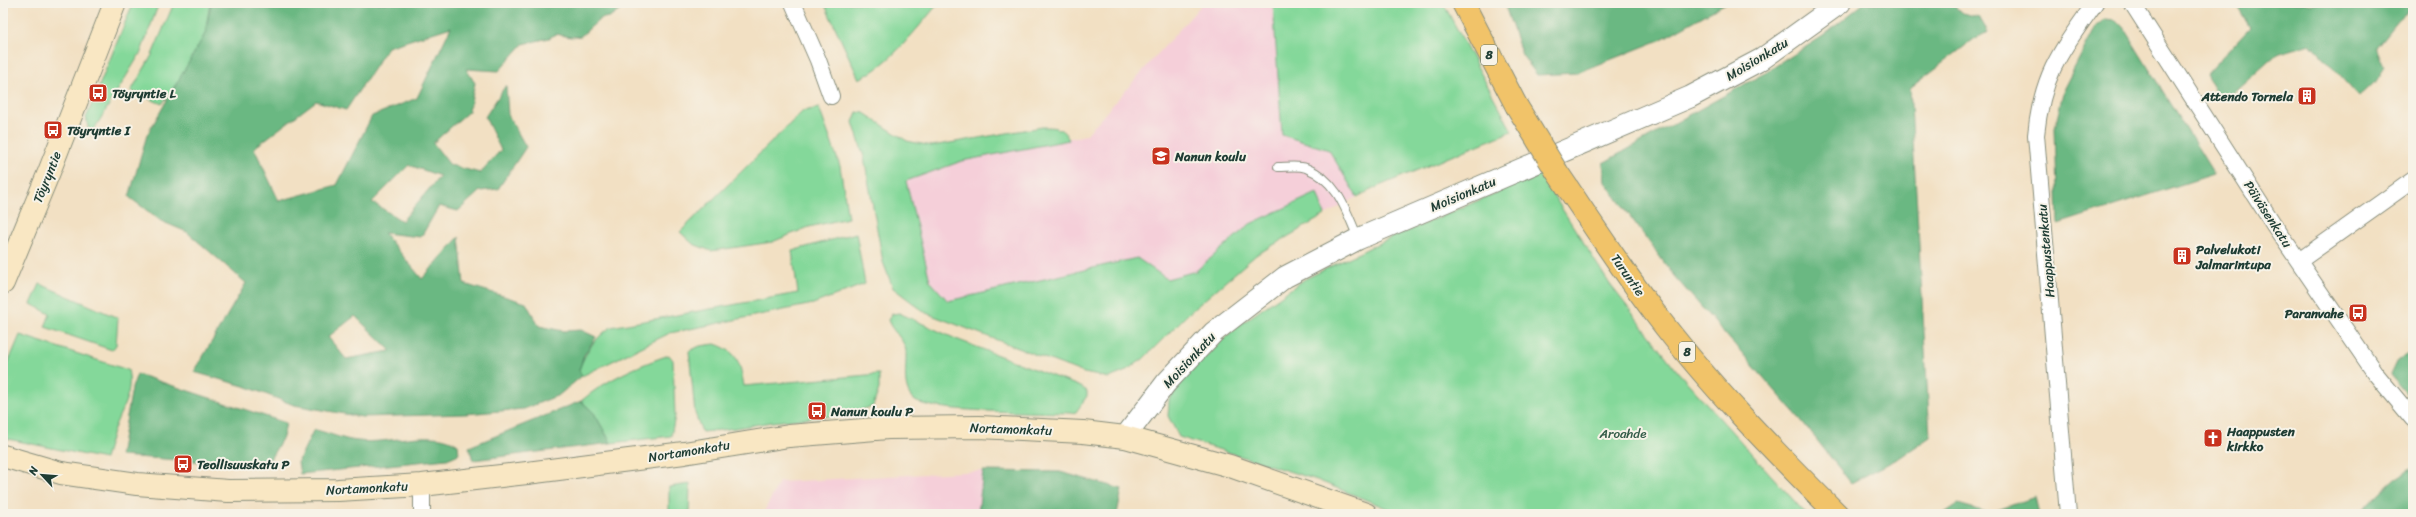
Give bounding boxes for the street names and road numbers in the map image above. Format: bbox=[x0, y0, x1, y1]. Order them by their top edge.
street label: Moisionkatu bbox=[1721, 31, 1793, 87]
road number: 8 bbox=[1481, 45, 1497, 65]
street label: Töyryntie bbox=[26, 147, 68, 207]
street label: Moisionkatu bbox=[1426, 170, 1500, 218]
street label: Päiväsenkatu bbox=[2238, 176, 2298, 252]
street label: Haappustenkatu bbox=[2030, 203, 2062, 299]
street label: Turuntie bbox=[1605, 249, 1651, 301]
street label: Moisionkatu bbox=[1157, 327, 1221, 393]
road number: 8 bbox=[1679, 342, 1695, 362]
street label: Nortamonkatu bbox=[970, 416, 1053, 442]
street label: Nortamonkatu bbox=[647, 433, 731, 469]
street label: Nortamonkatu bbox=[325, 474, 409, 502]

